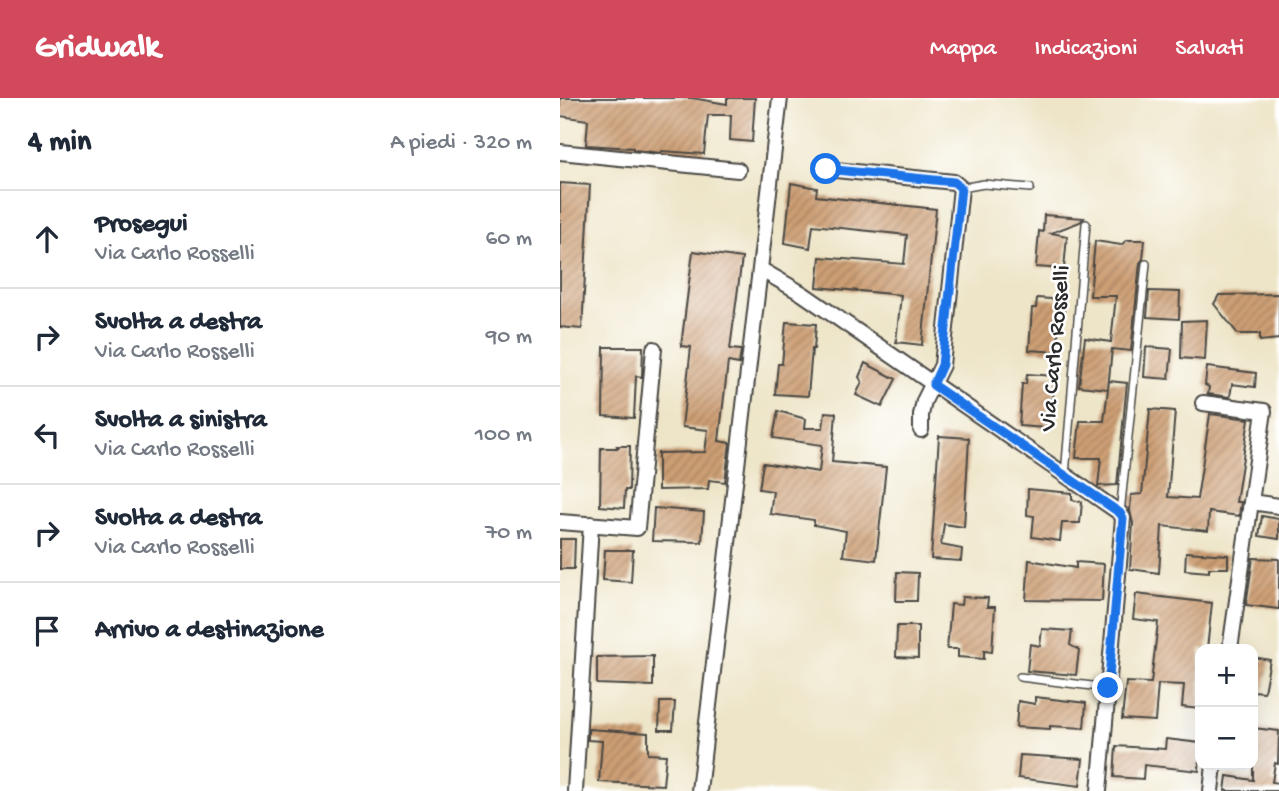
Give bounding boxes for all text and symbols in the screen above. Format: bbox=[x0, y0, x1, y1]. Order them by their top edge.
text: Gridwalk bbox=[35, 30, 160, 68]
text: Mappa bbox=[930, 35, 997, 64]
text: Indicazioni bbox=[1035, 35, 1137, 64]
text: Salvati bbox=[1175, 35, 1244, 64]
text: 4 min bbox=[28, 126, 91, 161]
text: A piedi · 320 m bbox=[390, 130, 532, 157]
route start bbox=[810, 153, 841, 184]
text: Prosegui bbox=[95, 210, 188, 241]
icon: ahead bbox=[28, 220, 66, 258]
text: 60 m bbox=[486, 226, 532, 253]
text: Via Carlo Rosselli bbox=[95, 241, 255, 268]
street label: Via Carlo Rosselli bbox=[1035, 264, 1078, 434]
text: Svolta a destra bbox=[95, 308, 262, 339]
icon: right bbox=[28, 318, 66, 356]
text: 90 m bbox=[486, 324, 532, 351]
text: Via Carlo Rosselli bbox=[95, 339, 255, 366]
text: Svolta a sinistra bbox=[95, 406, 267, 437]
icon: left bbox=[28, 416, 66, 454]
text: 100 m bbox=[475, 422, 532, 449]
text: Via Carlo Rosselli bbox=[95, 437, 255, 464]
text: Svolta a destra bbox=[95, 504, 262, 535]
icon: right bbox=[28, 514, 66, 552]
text: 70 m bbox=[485, 520, 532, 547]
text: Via Carlo Rosselli bbox=[95, 535, 255, 562]
icon: arrive bbox=[28, 612, 66, 650]
text: Arrivo a destinazione bbox=[95, 616, 324, 647]
map controls bbox=[1195, 644, 1258, 770]
button: + bbox=[1195, 644, 1258, 707]
route end bbox=[1092, 672, 1123, 703]
button: − bbox=[1195, 707, 1258, 770]

